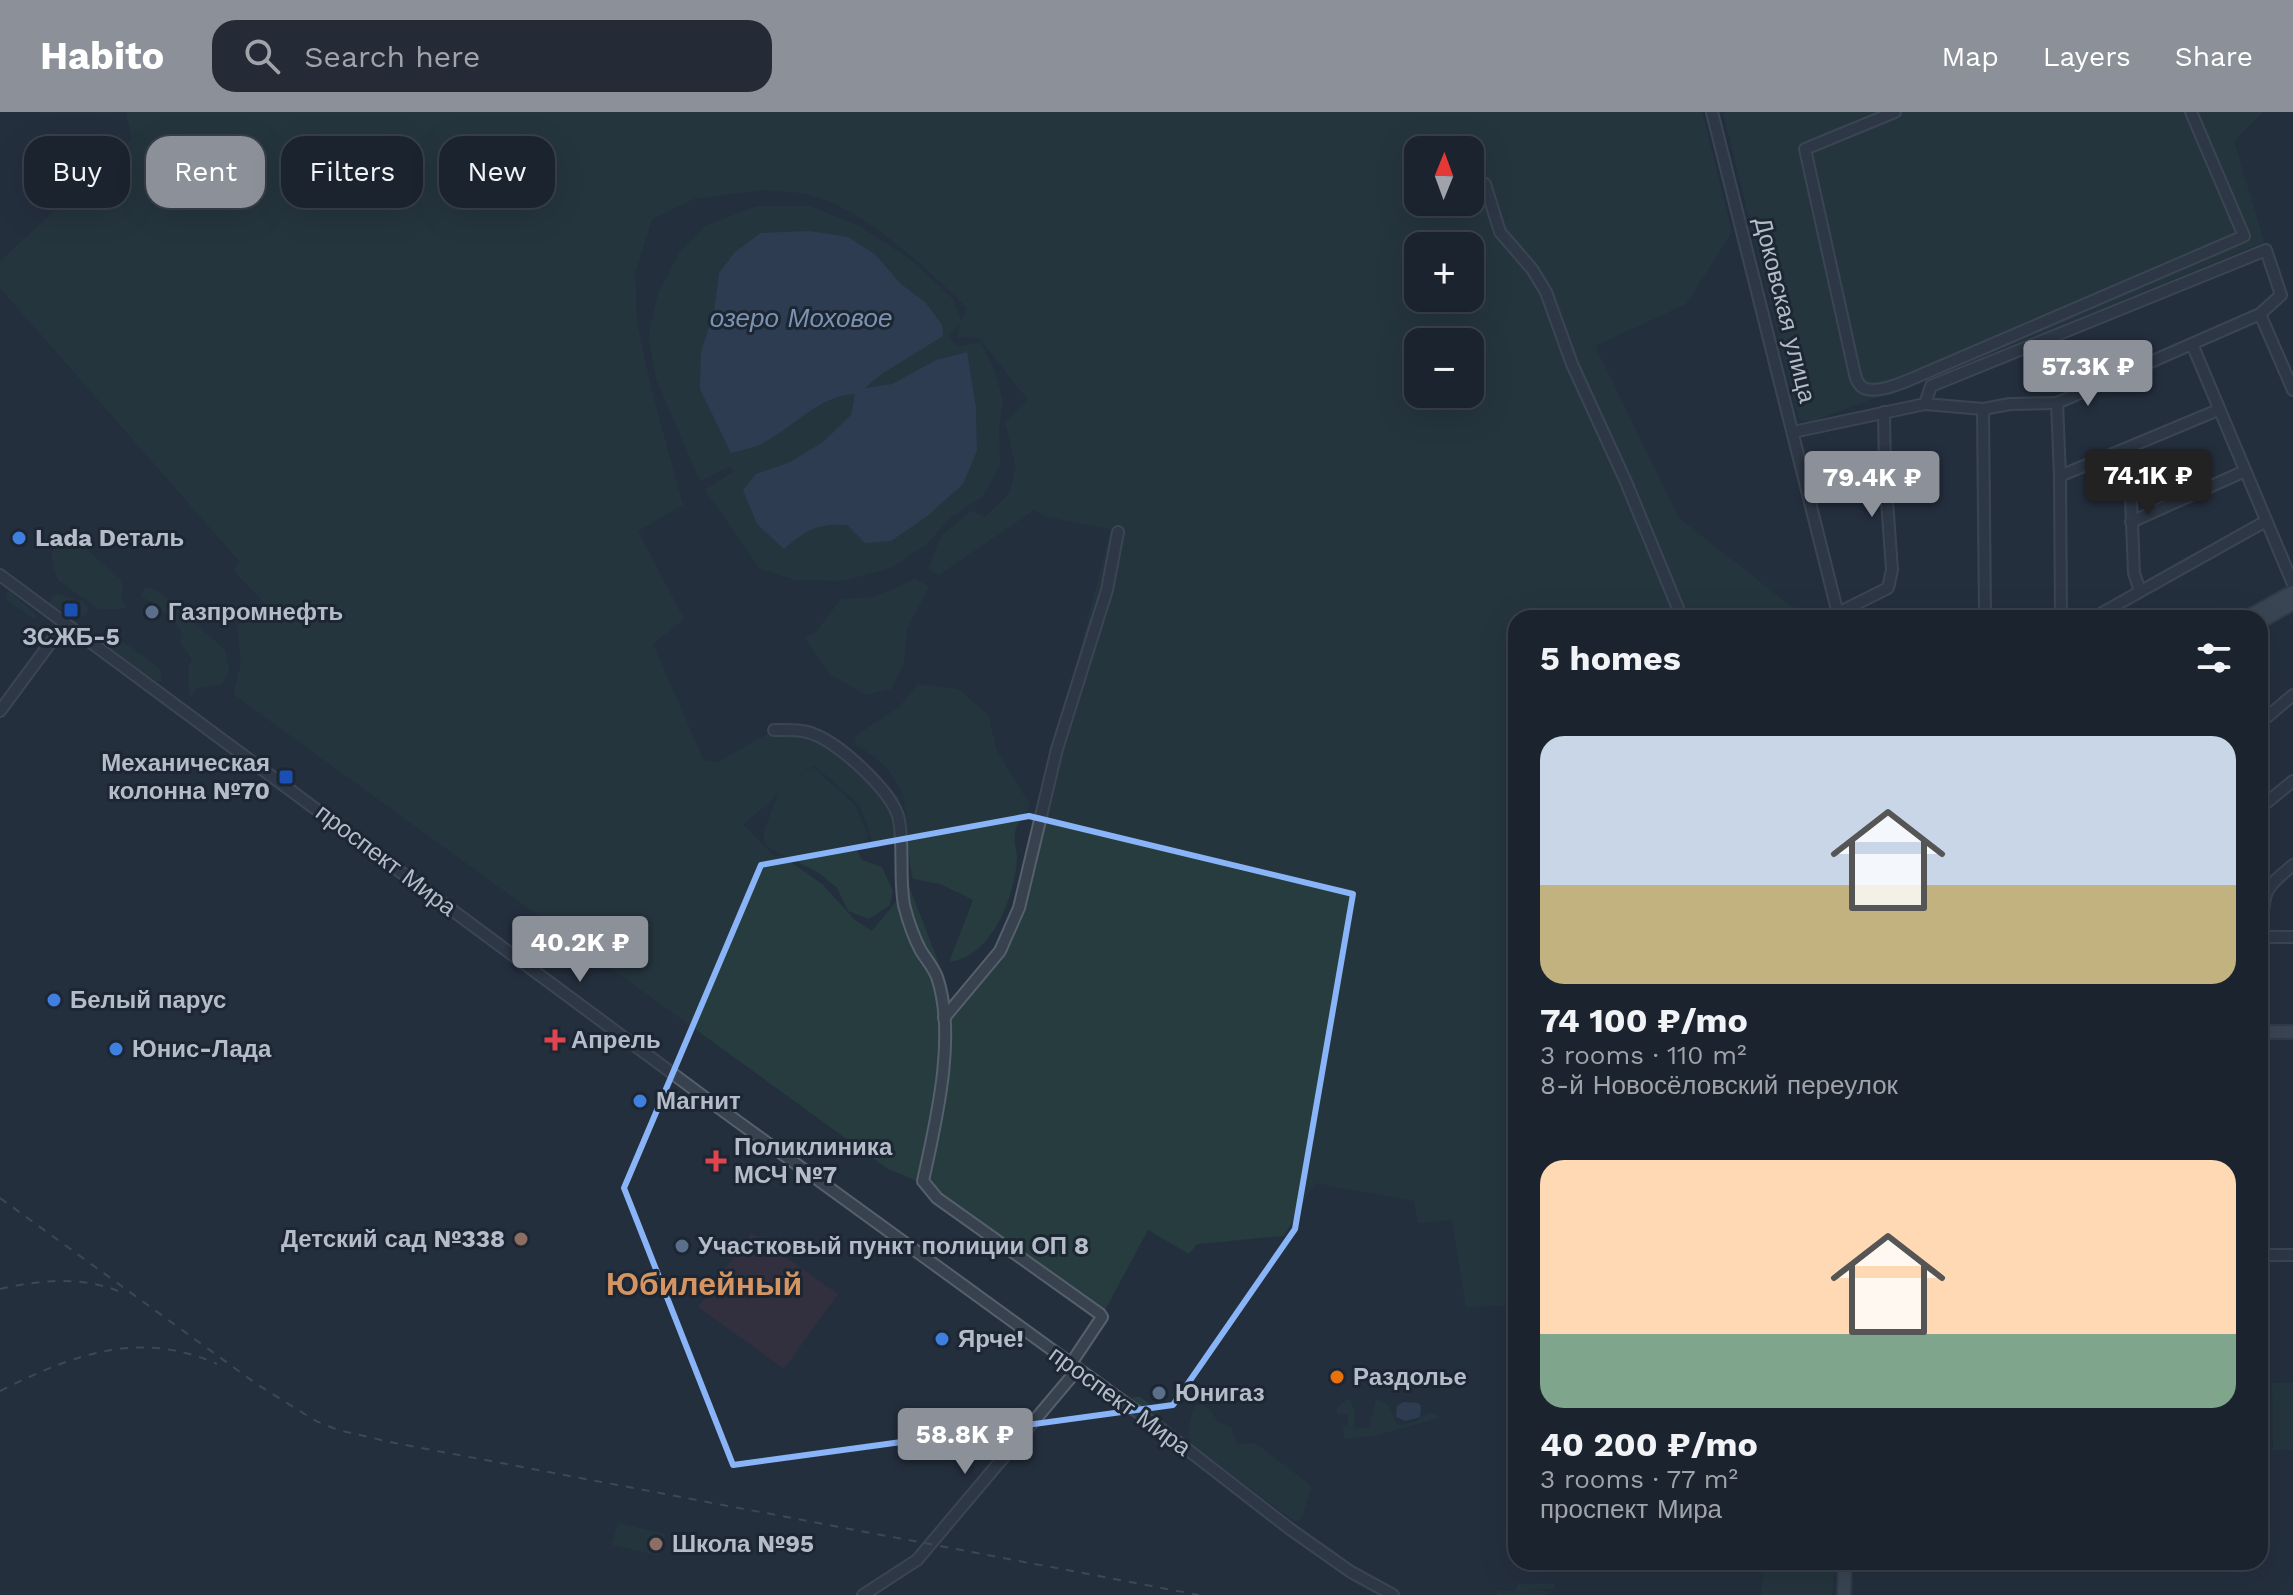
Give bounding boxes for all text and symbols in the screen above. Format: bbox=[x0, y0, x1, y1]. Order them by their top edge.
search box bbox=[212, 20, 772, 92]
text: Habito bbox=[40, 34, 164, 78]
icon: search bbox=[240, 34, 284, 78]
text: Search here bbox=[304, 39, 480, 74]
text: Map bbox=[1942, 40, 1999, 73]
text: Layers bbox=[2043, 40, 2131, 73]
text: Share bbox=[2175, 40, 2253, 73]
chip: Buy bbox=[24, 136, 130, 208]
chip: Rent bbox=[146, 136, 265, 208]
chip: Filters bbox=[281, 136, 423, 208]
chip: New bbox=[439, 136, 555, 208]
north arrow bbox=[1404, 136, 1484, 216]
map controls bbox=[1404, 136, 1484, 408]
street label: Доковская улица bbox=[1748, 214, 1822, 406]
button: + bbox=[1404, 232, 1484, 312]
water label: озеро Моховое bbox=[710, 303, 892, 333]
button: − bbox=[1404, 328, 1484, 408]
pin: 57.3K ₽ bbox=[2014, 340, 2162, 408]
text: 57.3K ₽ bbox=[2041, 351, 2135, 381]
pin: 74.1K ₽ bbox=[2074, 449, 2222, 517]
pin: 79.4K ₽ bbox=[1798, 451, 1946, 519]
text: 74.1K ₽ bbox=[2103, 460, 2193, 490]
text: 79.4K ₽ bbox=[1822, 462, 1922, 492]
place label: Lada Dеталь bbox=[35, 524, 184, 552]
marker: Lada Dеталь bbox=[10, 529, 28, 547]
place label: Газпромнефть bbox=[168, 598, 343, 626]
marker: ЗСЖБ-5 bbox=[62, 601, 80, 619]
marker: Газпромнефть bbox=[143, 603, 161, 621]
place label: ЗСЖБ-5 bbox=[22, 623, 120, 651]
icon: filters bbox=[2192, 636, 2236, 680]
text: 5 homes bbox=[1540, 638, 1681, 678]
place label: Механическая колонна №70 bbox=[101, 749, 270, 805]
marker: Механическая колонна №70 bbox=[277, 768, 295, 786]
icon: home bbox=[1816, 788, 1960, 932]
street label: проспект Мира bbox=[310, 798, 462, 922]
pin: 40.2K ₽ bbox=[506, 916, 654, 984]
text: 40.2K ₽ bbox=[530, 927, 630, 957]
place label: Белый парус bbox=[70, 986, 226, 1014]
marker: Белый парус bbox=[45, 991, 63, 1009]
text: 74 100 ₽/mo bbox=[1540, 1000, 1748, 1040]
place label: Апрель bbox=[571, 1026, 661, 1054]
marker: Апрель bbox=[546, 1031, 564, 1049]
place label: Юнис-Лада bbox=[132, 1035, 272, 1063]
marker: Юнис-Лада bbox=[107, 1040, 125, 1058]
text: 3 rooms · 110 m² bbox=[1540, 1040, 1747, 1070]
text: 8-й Новосёловский переулок bbox=[1540, 1070, 1898, 1100]
place label: Магнит bbox=[656, 1087, 741, 1115]
marker: Магнит bbox=[631, 1092, 649, 1110]
place label: Поликлиника МСЧ №7 bbox=[734, 1133, 893, 1189]
marker: Поликлиника МСЧ №7 bbox=[705, 1150, 727, 1172]
icon: home bbox=[1816, 1212, 1960, 1356]
place label: Детский сад №338 bbox=[281, 1225, 505, 1253]
marker: Детский сад №338 bbox=[512, 1230, 530, 1248]
place label: Участковый пункт полиции ОП 8 bbox=[698, 1232, 1089, 1260]
marker: Участковый пункт полиции ОП 8 bbox=[673, 1237, 691, 1255]
district label: Юбилейный bbox=[606, 1265, 802, 1303]
place label: Ярче! bbox=[958, 1325, 1024, 1353]
marker: Ярче! bbox=[933, 1330, 951, 1348]
street label: проспект Мира bbox=[1044, 1340, 1197, 1462]
place label: Раздолье bbox=[1353, 1363, 1467, 1391]
marker: Раздолье bbox=[1328, 1368, 1346, 1386]
place label: Юнигаз bbox=[1175, 1379, 1265, 1407]
marker: Юнигаз bbox=[1150, 1384, 1168, 1402]
pin: 58.8K ₽ bbox=[891, 1408, 1039, 1476]
text: 58.8K ₽ bbox=[916, 1419, 1014, 1449]
text: 40 200 ₽/mo bbox=[1540, 1424, 1758, 1464]
text: 3 rooms · 77 m² bbox=[1540, 1464, 1738, 1494]
text: проспект Мира bbox=[1540, 1494, 1722, 1524]
place label: Школа №95 bbox=[672, 1530, 814, 1558]
marker: Школа №95 bbox=[647, 1535, 665, 1553]

